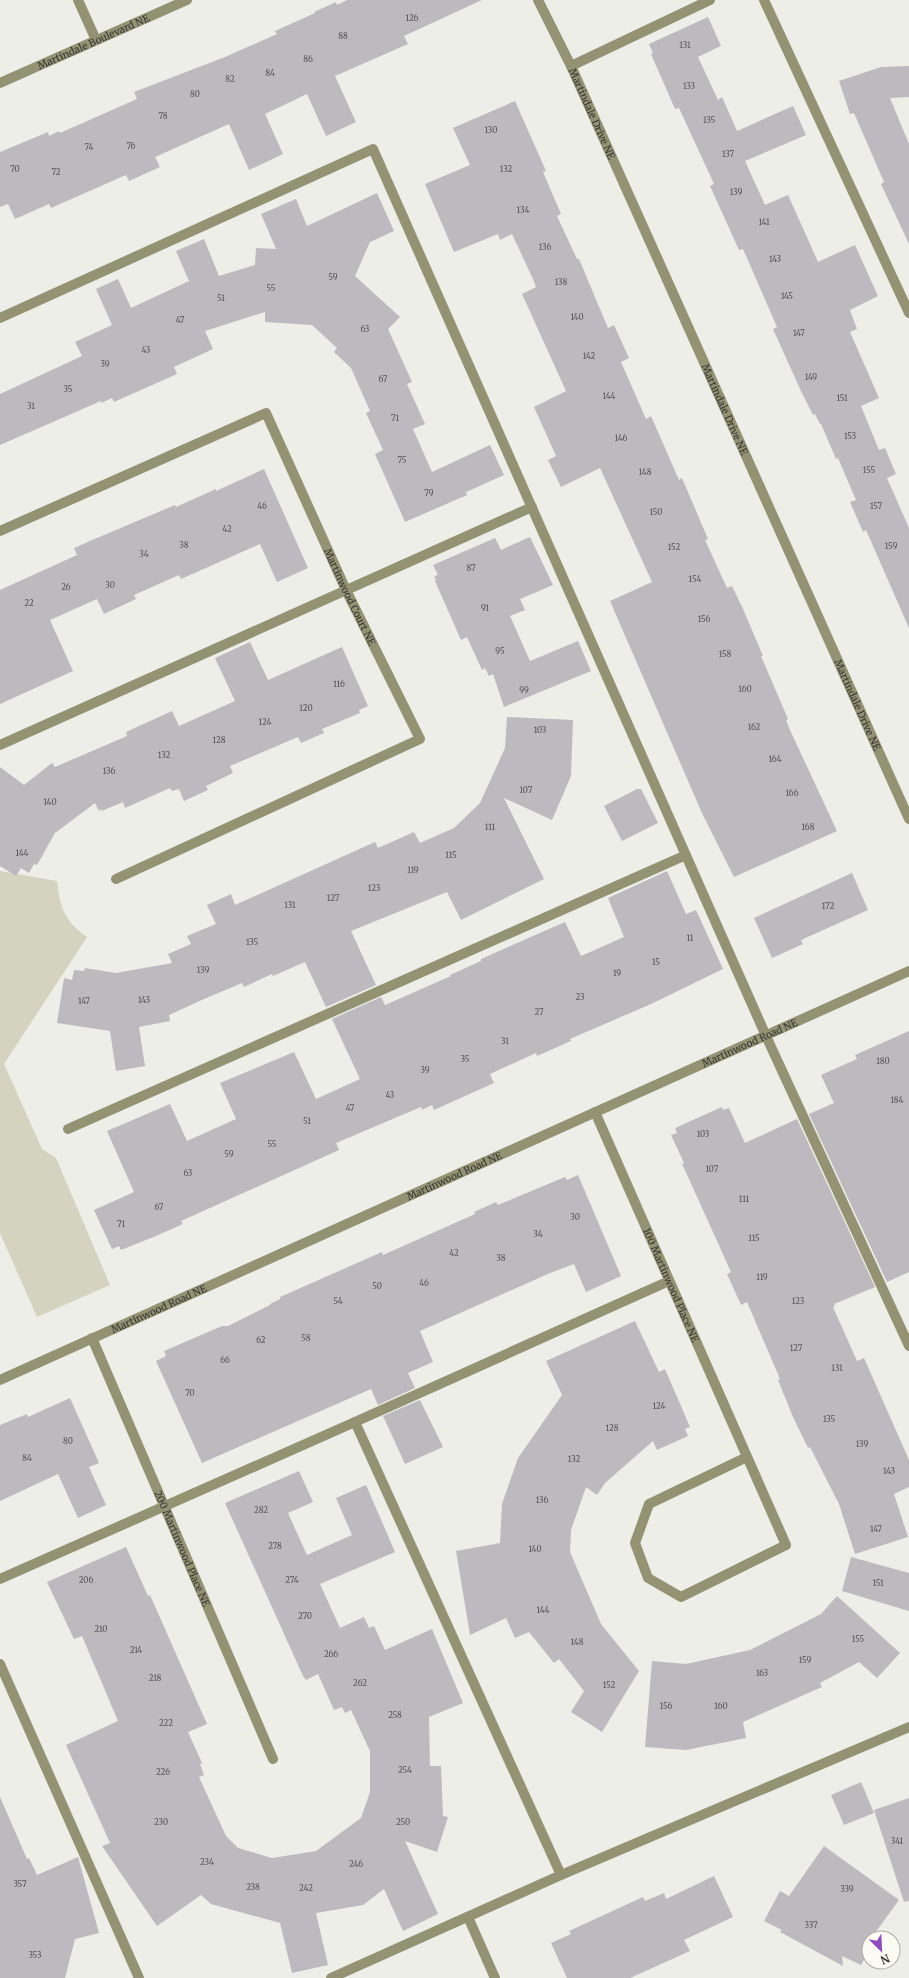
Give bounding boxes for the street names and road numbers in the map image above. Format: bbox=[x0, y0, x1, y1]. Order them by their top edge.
street label: Martindale Boulevard NE bbox=[35, 11, 152, 73]
street label: Martindale Drive NE bbox=[566, 66, 618, 162]
street label: Martindale Drive NE bbox=[699, 362, 751, 458]
street label: Martinwood Court NE bbox=[321, 546, 379, 648]
street label: Martindale Drive NE bbox=[831, 657, 884, 753]
street label: Martinwood Road NE bbox=[700, 1016, 800, 1070]
street label: Martinwood Road NE bbox=[405, 1149, 505, 1203]
street label: 100 Martinwood Place NE bbox=[640, 1226, 702, 1345]
street label: Martinwood Road NE bbox=[109, 1282, 209, 1336]
street label: 200 Martinwood Place NE bbox=[151, 1489, 213, 1609]

